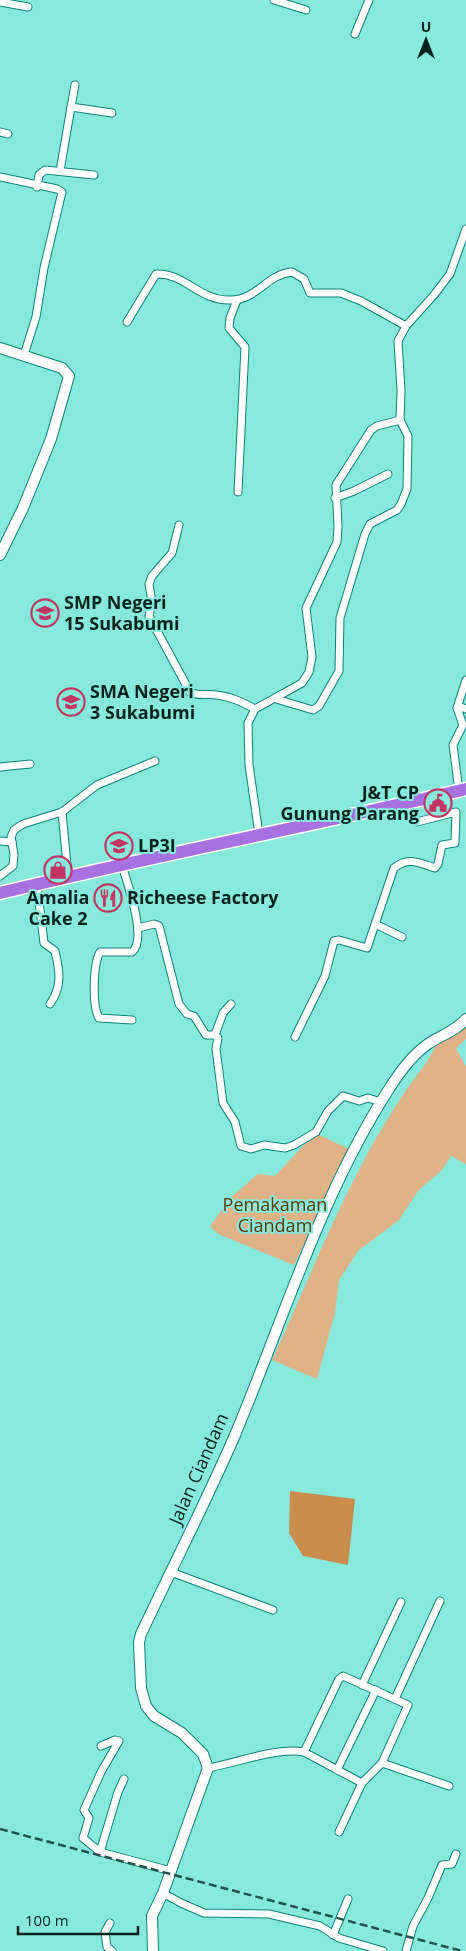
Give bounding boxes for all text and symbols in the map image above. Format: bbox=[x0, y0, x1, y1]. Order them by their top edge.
north arrow bbox=[401, 15, 451, 65]
text: U bbox=[421, 17, 431, 36]
place label: SMP Negeri 15 Sukabumi bbox=[64, 590, 179, 635]
school or university icon: SMP Negeri 15 Sukabumi bbox=[30, 598, 60, 628]
place label: SMA Negeri 3 Sukabumi bbox=[90, 679, 195, 724]
school or university icon: SMA Negeri 3 Sukabumi bbox=[56, 687, 86, 717]
place label: J&T CP Gunung Parang bbox=[281, 780, 419, 825]
public building icon: J&T CP Gunung Parang bbox=[423, 788, 453, 818]
school or university icon: LP3I bbox=[104, 831, 134, 861]
place label: LP3I bbox=[138, 833, 176, 857]
shop icon: Amalia Cake 2 bbox=[43, 855, 73, 885]
restaurant icon: Richeese Factory bbox=[93, 883, 123, 913]
place label: Amalia Cake 2 bbox=[27, 885, 89, 930]
place label: Richeese Factory bbox=[127, 885, 279, 909]
park label: Pemakaman Ciandam bbox=[223, 1192, 327, 1237]
street label: Jalan Ciandam bbox=[162, 1409, 233, 1530]
scale bar bbox=[18, 1904, 138, 1936]
text: 100 m bbox=[25, 1910, 69, 1930]

